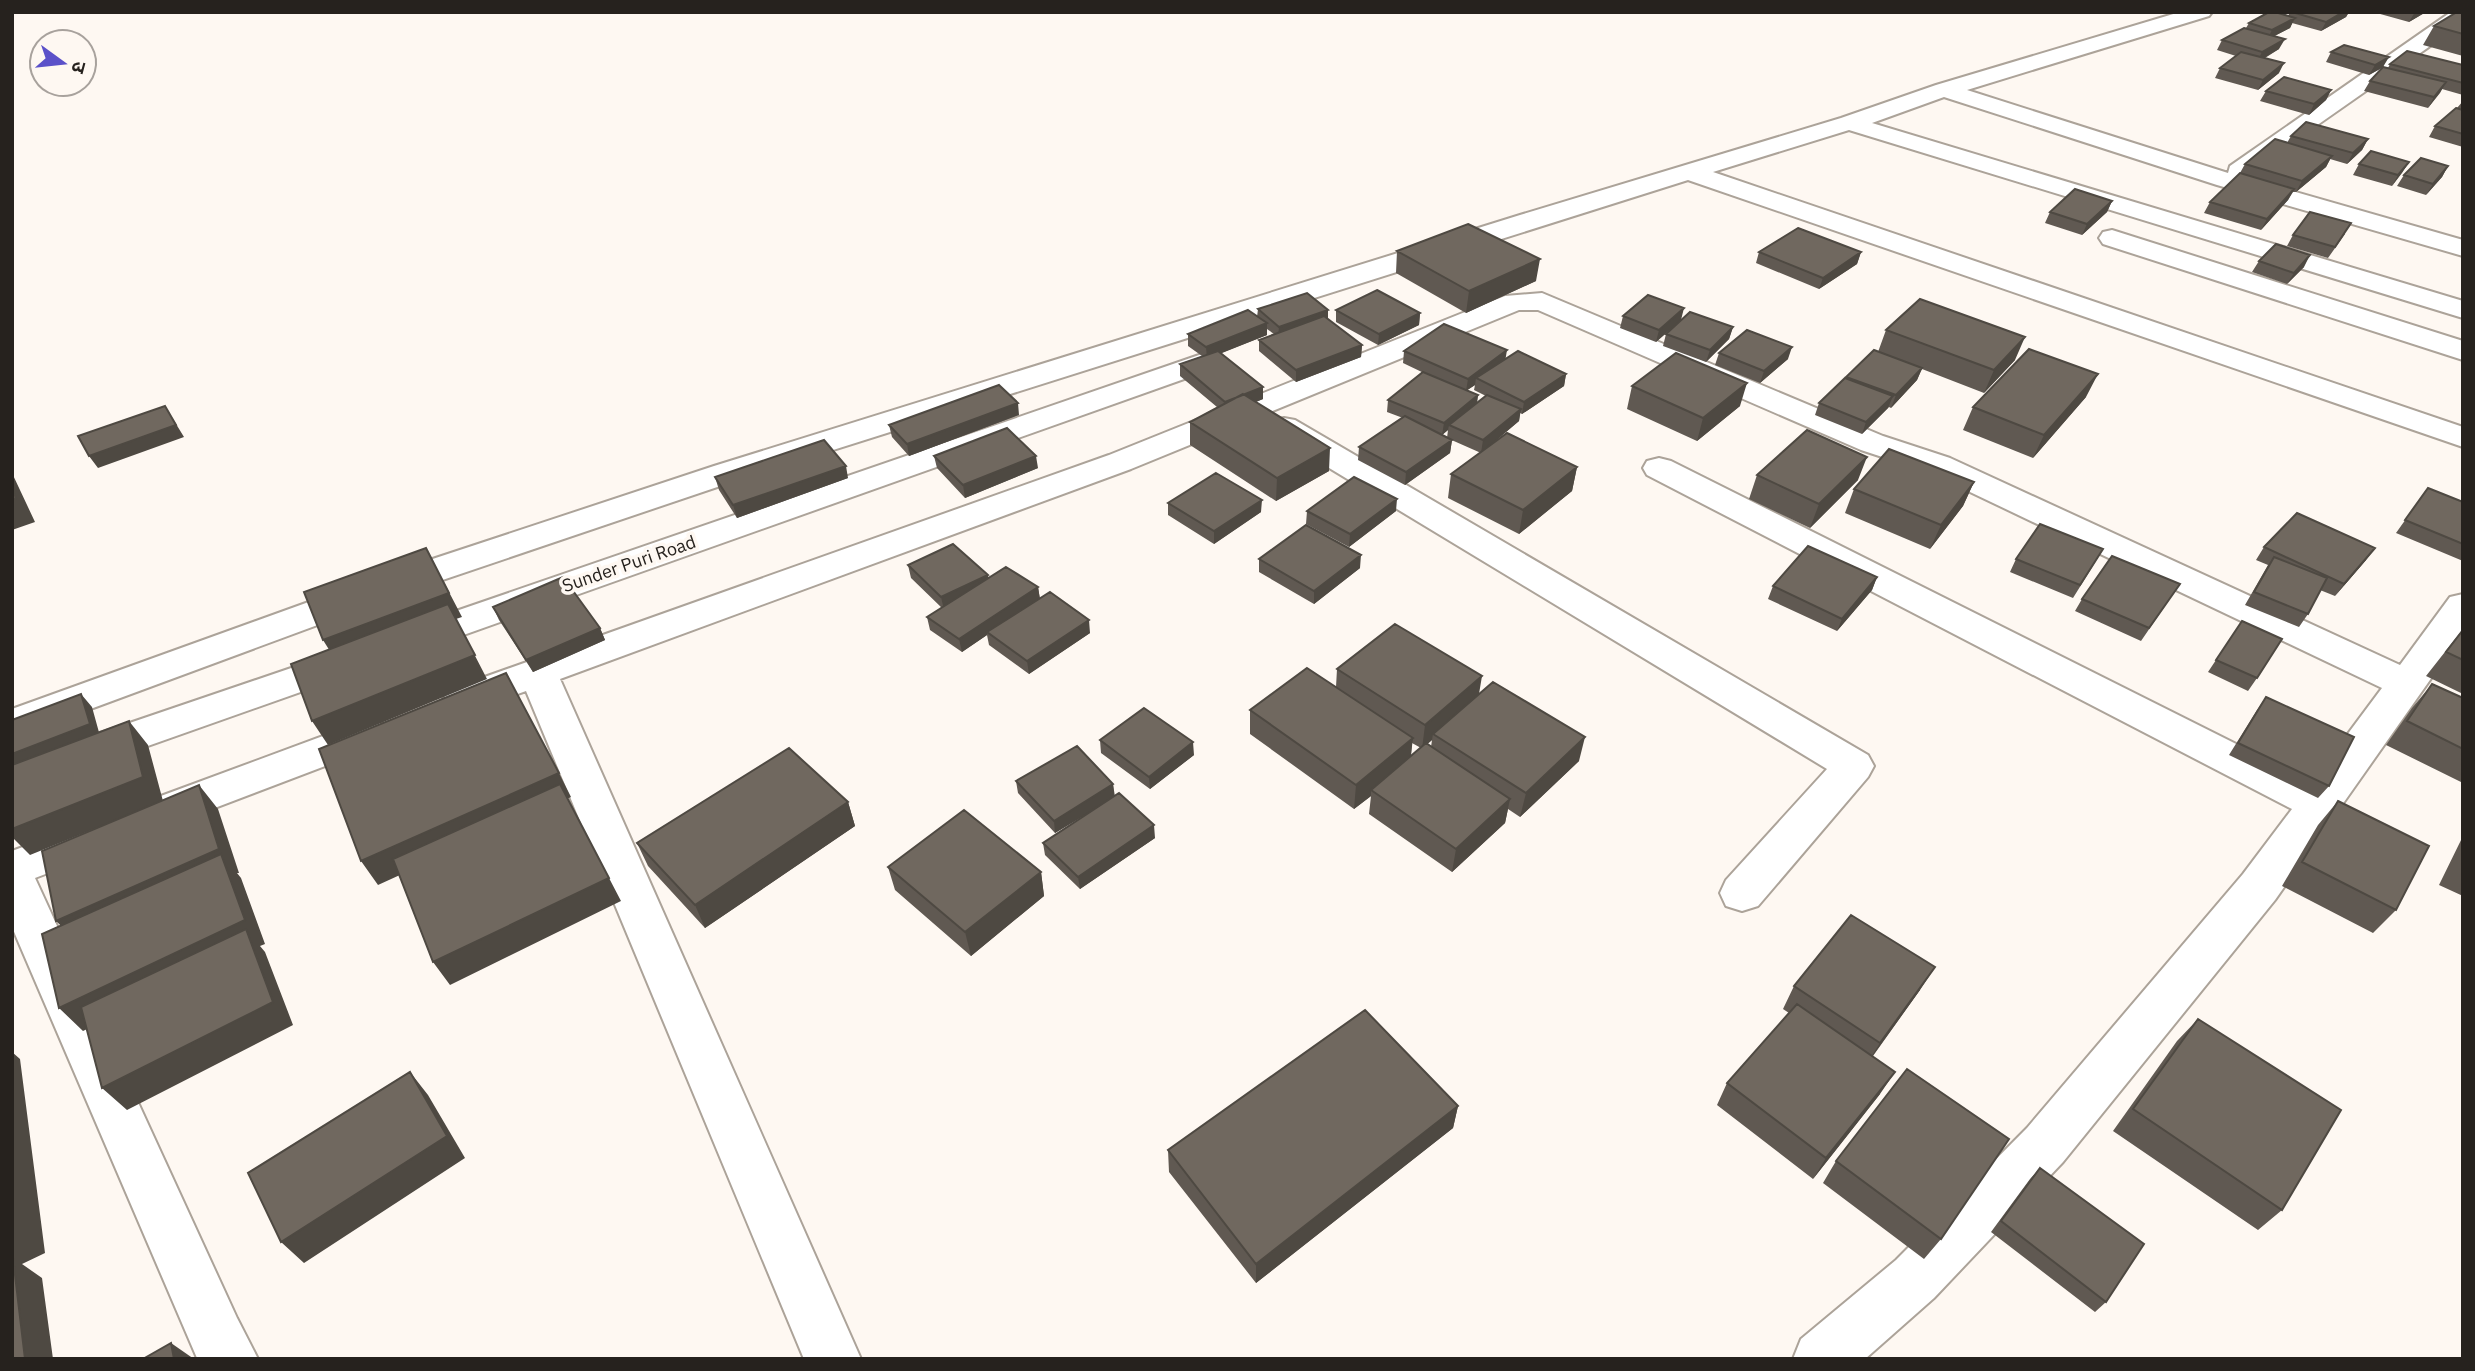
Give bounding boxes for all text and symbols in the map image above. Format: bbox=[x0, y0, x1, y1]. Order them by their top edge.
north arrow bbox=[28, 28, 98, 98]
text: उ bbox=[66, 59, 92, 77]
street label: Sunder Puri Road bbox=[559, 530, 699, 597]

